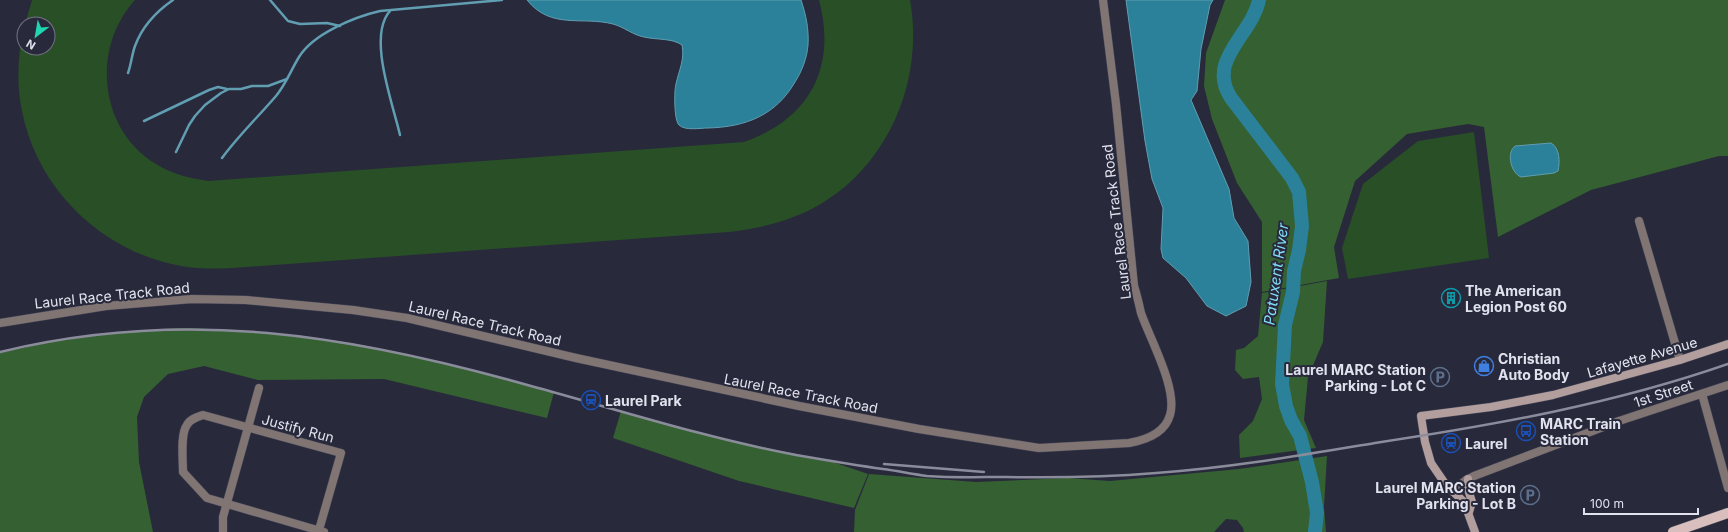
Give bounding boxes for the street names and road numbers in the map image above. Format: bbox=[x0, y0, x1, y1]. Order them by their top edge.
street label: Laurel Race Track Road bbox=[1098, 143, 1134, 301]
street label: Laurel Race Track Road bbox=[33, 278, 191, 312]
street label: Laurel Race Track Road bbox=[407, 297, 563, 349]
street label: Lafayette Avenue bbox=[1585, 333, 1699, 381]
street label: Laurel Race Track Road bbox=[723, 370, 879, 416]
street label: 1st Street bbox=[1631, 375, 1695, 411]
street label: Justify Run bbox=[260, 410, 336, 446]

